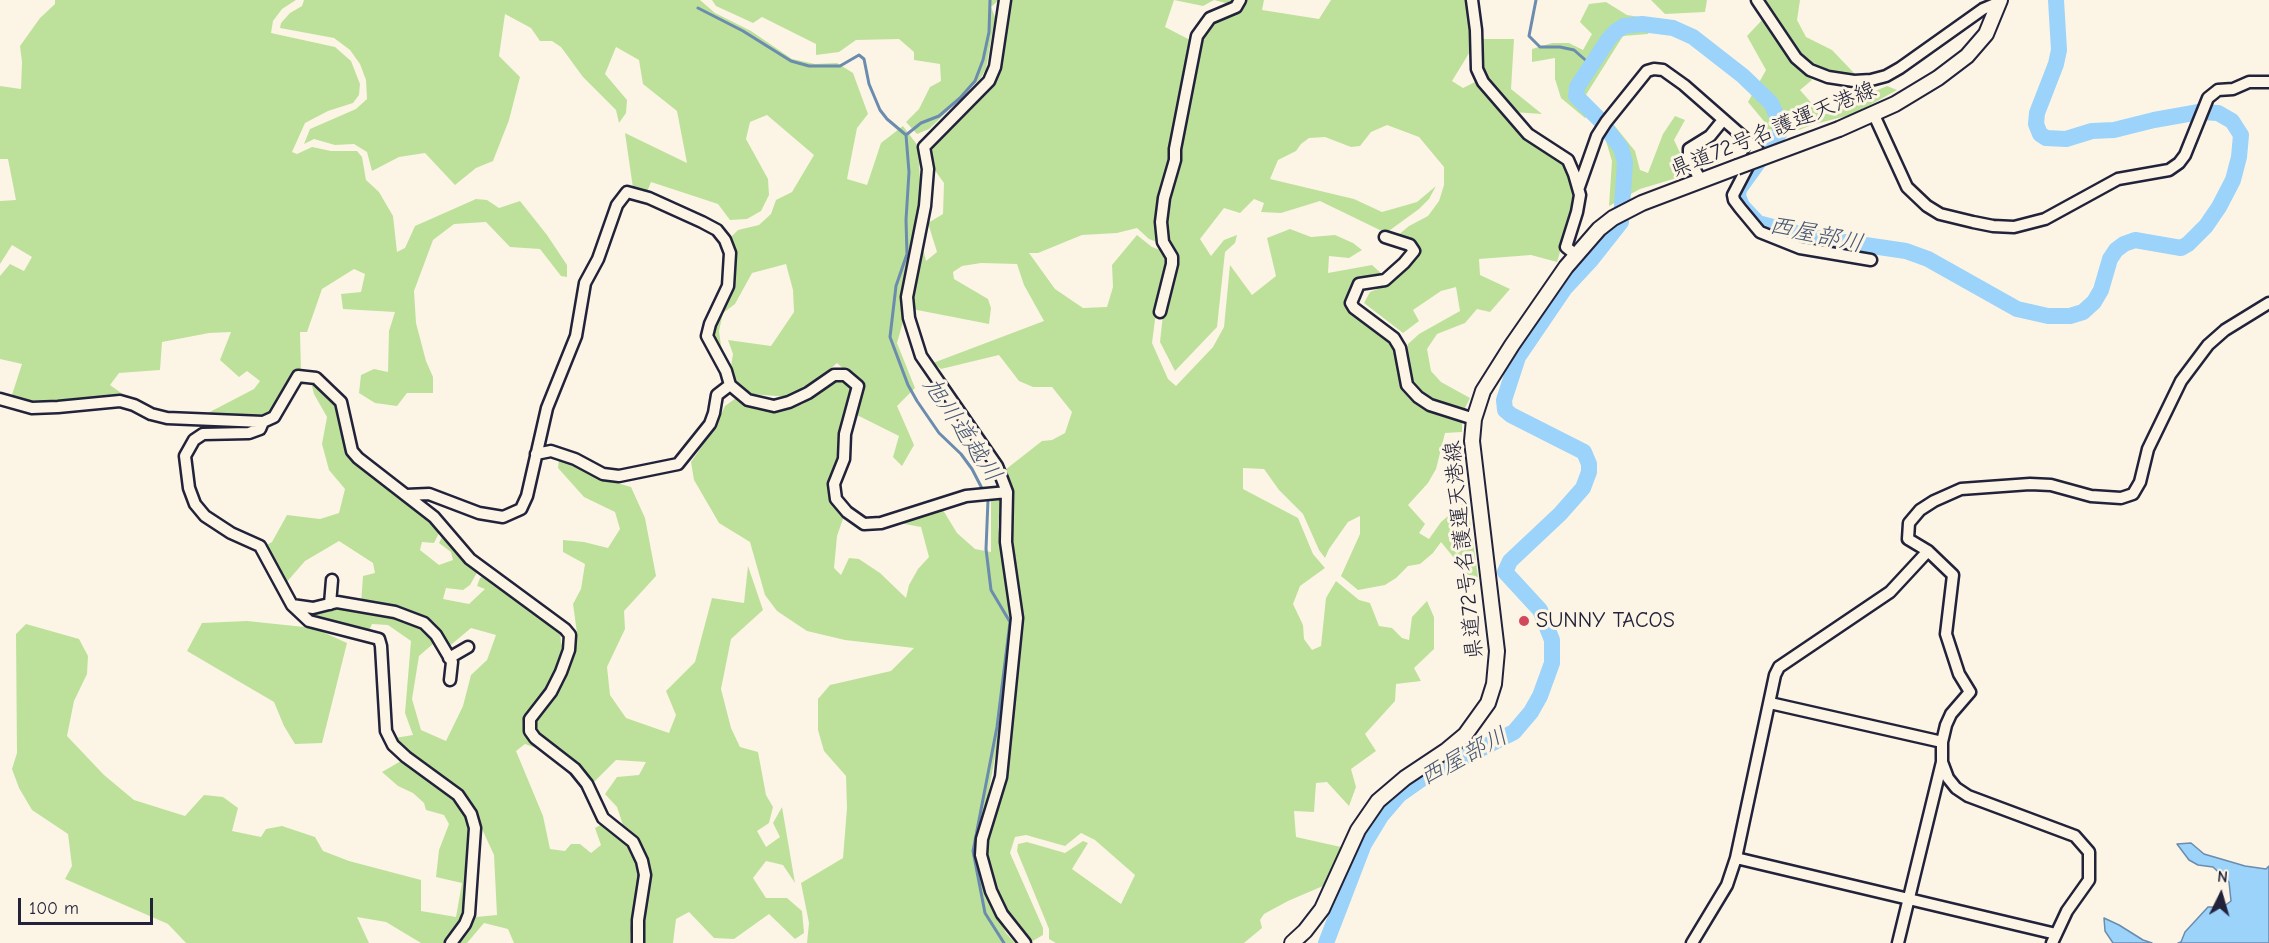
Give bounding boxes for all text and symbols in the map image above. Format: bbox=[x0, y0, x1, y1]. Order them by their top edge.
street label: 県道72号名護運天港線 bbox=[1666, 77, 1880, 183]
water label: 西屋部川 bbox=[1766, 211, 1866, 259]
water label: 旭川道越川 bbox=[917, 372, 1007, 488]
street label: 県道72号名護運天港線 bbox=[1439, 439, 1489, 661]
place label: SUNNY TACOS bbox=[1536, 608, 1675, 634]
marker: SUNNY TACOS bbox=[1517, 614, 1531, 628]
water label: 西屋部川 bbox=[1415, 722, 1513, 792]
north arrow bbox=[2191, 865, 2251, 925]
text: N bbox=[2217, 868, 2229, 886]
scale bar bbox=[21, 886, 156, 924]
text: 100 m bbox=[29, 898, 79, 919]

